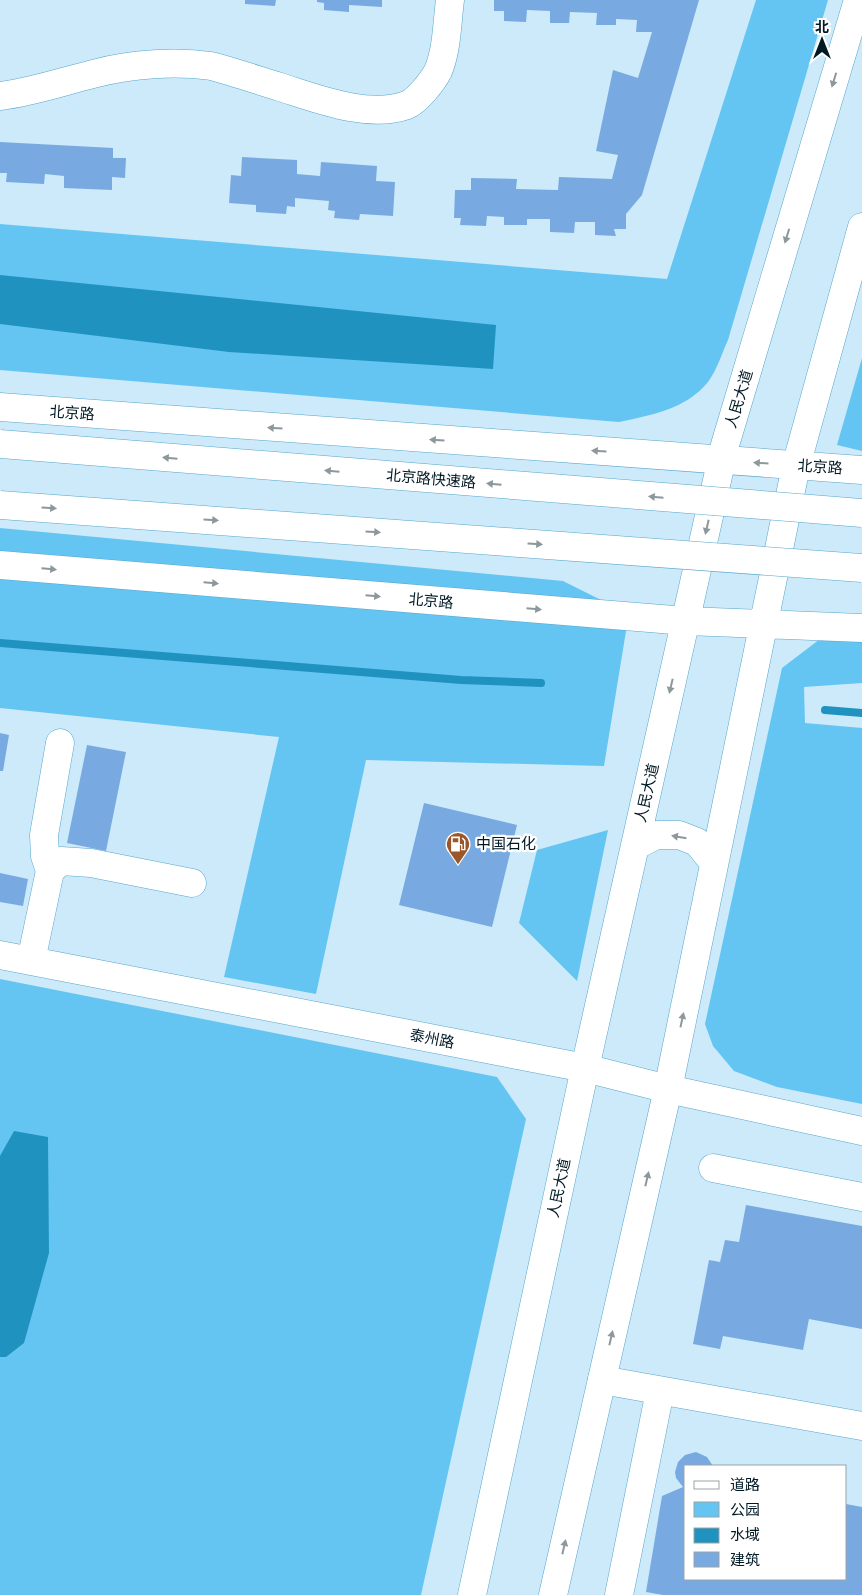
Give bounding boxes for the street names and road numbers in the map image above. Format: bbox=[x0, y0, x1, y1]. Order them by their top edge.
street label: 人民大道 bbox=[722, 368, 756, 430]
street label: 北京路 bbox=[49, 402, 95, 424]
street label: 北京路 bbox=[797, 456, 843, 478]
street label: 北京路快速路 bbox=[385, 466, 477, 492]
street label: 北京路 bbox=[408, 590, 454, 612]
street label: 人民大道 bbox=[631, 762, 663, 824]
street label: 泰州路 bbox=[408, 1026, 456, 1052]
street label: 人民大道 bbox=[544, 1157, 574, 1219]

